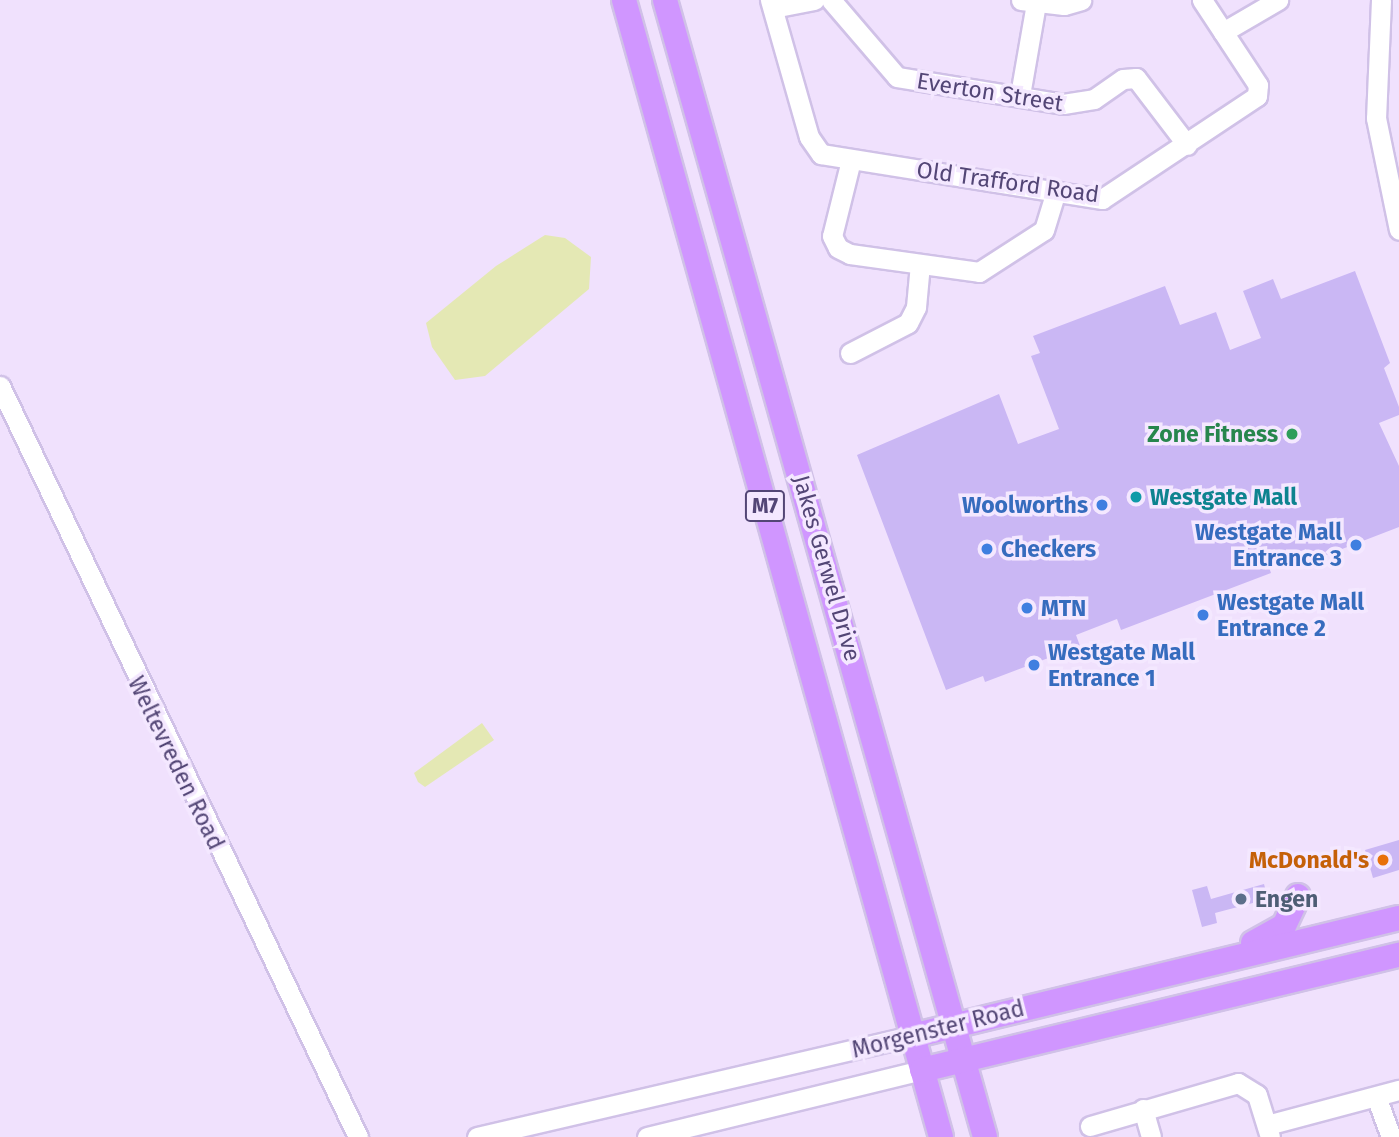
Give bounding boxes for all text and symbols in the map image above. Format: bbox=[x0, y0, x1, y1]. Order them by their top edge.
street label: Everton Street bbox=[915, 67, 1065, 117]
street label: Old Trafford Road bbox=[915, 156, 1101, 208]
place label: Zone Fitness bbox=[1147, 420, 1278, 448]
marker: Zone Fitness bbox=[1284, 426, 1300, 442]
street label: Jakes Gerwel Drive bbox=[787, 472, 867, 664]
place label: Westgate Mall bbox=[1150, 483, 1297, 511]
road number: M7 bbox=[744, 489, 786, 524]
marker: Westgate Mall bbox=[1128, 489, 1144, 505]
place label: Woolworths bbox=[962, 491, 1088, 519]
marker: Woolworths bbox=[1094, 497, 1110, 513]
place label: Westgate Mall Entrance 3 bbox=[1195, 518, 1342, 572]
place label: Checkers bbox=[1001, 535, 1096, 563]
marker: Westgate Mall Entrance 3 bbox=[1348, 537, 1364, 553]
marker: Checkers bbox=[979, 541, 995, 557]
place label: Westgate Mall Entrance 2 bbox=[1217, 588, 1364, 642]
place label: MTN bbox=[1041, 594, 1086, 622]
marker: MTN bbox=[1019, 600, 1035, 616]
marker: Westgate Mall Entrance 2 bbox=[1195, 607, 1211, 623]
place label: Westgate Mall Entrance 1 bbox=[1048, 638, 1195, 692]
marker: Westgate Mall Entrance 1 bbox=[1026, 657, 1042, 673]
street label: Weltevreden Road bbox=[122, 672, 230, 854]
place label: McDonald's bbox=[1249, 846, 1369, 874]
marker: McDonald's bbox=[1375, 852, 1391, 868]
place label: Engen bbox=[1255, 885, 1318, 913]
marker: Engen bbox=[1233, 891, 1249, 907]
street label: Morgenster Road bbox=[849, 994, 1027, 1064]

